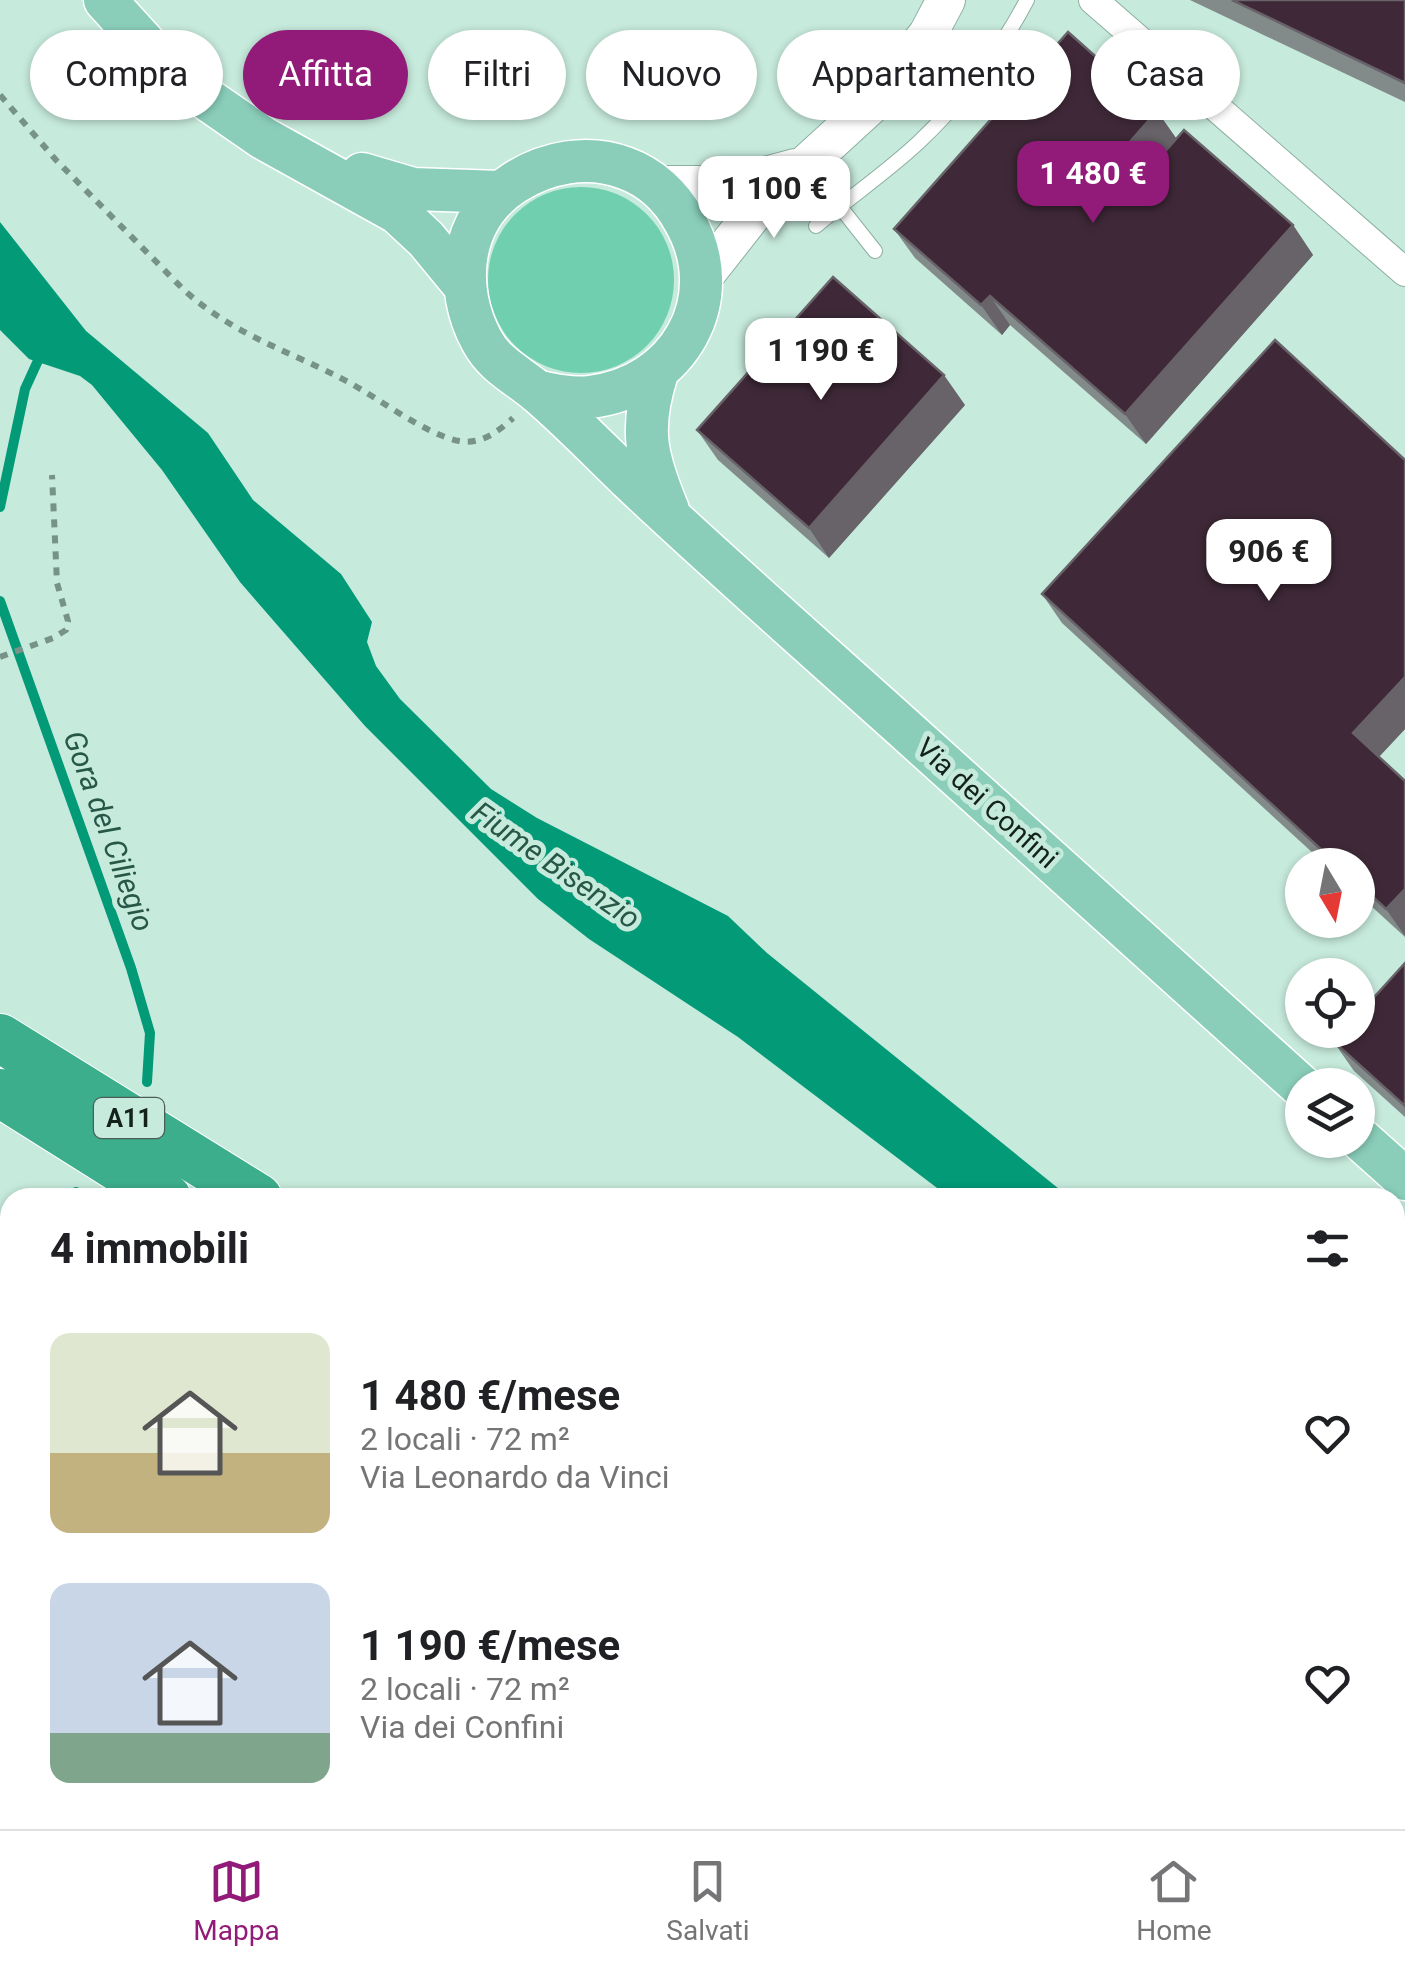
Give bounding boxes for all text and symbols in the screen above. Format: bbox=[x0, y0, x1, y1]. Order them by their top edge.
chip: Compra bbox=[30, 30, 223, 120]
chip: Affitta bbox=[243, 30, 408, 120]
chip: Filtri bbox=[428, 30, 566, 120]
chip: Nuovo bbox=[586, 30, 757, 120]
chip: Appartamento bbox=[777, 30, 1071, 120]
chip: Casa bbox=[1091, 30, 1240, 120]
pin: 1 480 € bbox=[1001, 141, 1185, 226]
text: 1 480 € bbox=[1039, 154, 1147, 192]
pin: 1 100 € bbox=[682, 156, 866, 241]
text: 1 100 € bbox=[720, 169, 828, 207]
pin: 1 190 € bbox=[729, 318, 913, 403]
text: 1 190 € bbox=[767, 331, 875, 369]
pin: 906 € bbox=[1199, 519, 1339, 604]
text: 906 € bbox=[1228, 532, 1310, 570]
water label: Gora del Ciliegio bbox=[57, 726, 161, 936]
street label: Via dei Confini bbox=[910, 731, 1064, 875]
water label: Fiume Bisenzio bbox=[465, 794, 647, 936]
north arrow bbox=[1285, 848, 1375, 938]
map controls bbox=[1285, 848, 1375, 1158]
button: locate bbox=[1285, 958, 1375, 1048]
button: layers bbox=[1285, 1068, 1375, 1158]
road number: A11 bbox=[94, 1098, 164, 1138]
icon: filters bbox=[1300, 1221, 1355, 1276]
text: 4 immobili bbox=[50, 1224, 249, 1273]
text: 1 480 €/mese bbox=[360, 1371, 620, 1420]
icon: home bbox=[130, 1373, 250, 1493]
icon: heart bbox=[1300, 1406, 1355, 1461]
text: 2 locali · 72 m² bbox=[360, 1420, 570, 1458]
text: Via Leonardo da Vinci bbox=[360, 1458, 670, 1496]
text: 1 190 €/mese bbox=[360, 1621, 620, 1670]
icon: home bbox=[130, 1623, 250, 1743]
icon: heart bbox=[1300, 1656, 1355, 1711]
text: 2 locali · 72 m² bbox=[360, 1670, 570, 1708]
text: Via dei Confini bbox=[360, 1708, 564, 1746]
tab: Mappa bbox=[193, 1854, 280, 1947]
tab: Salvati bbox=[666, 1854, 750, 1947]
tab: Home bbox=[1136, 1854, 1212, 1947]

